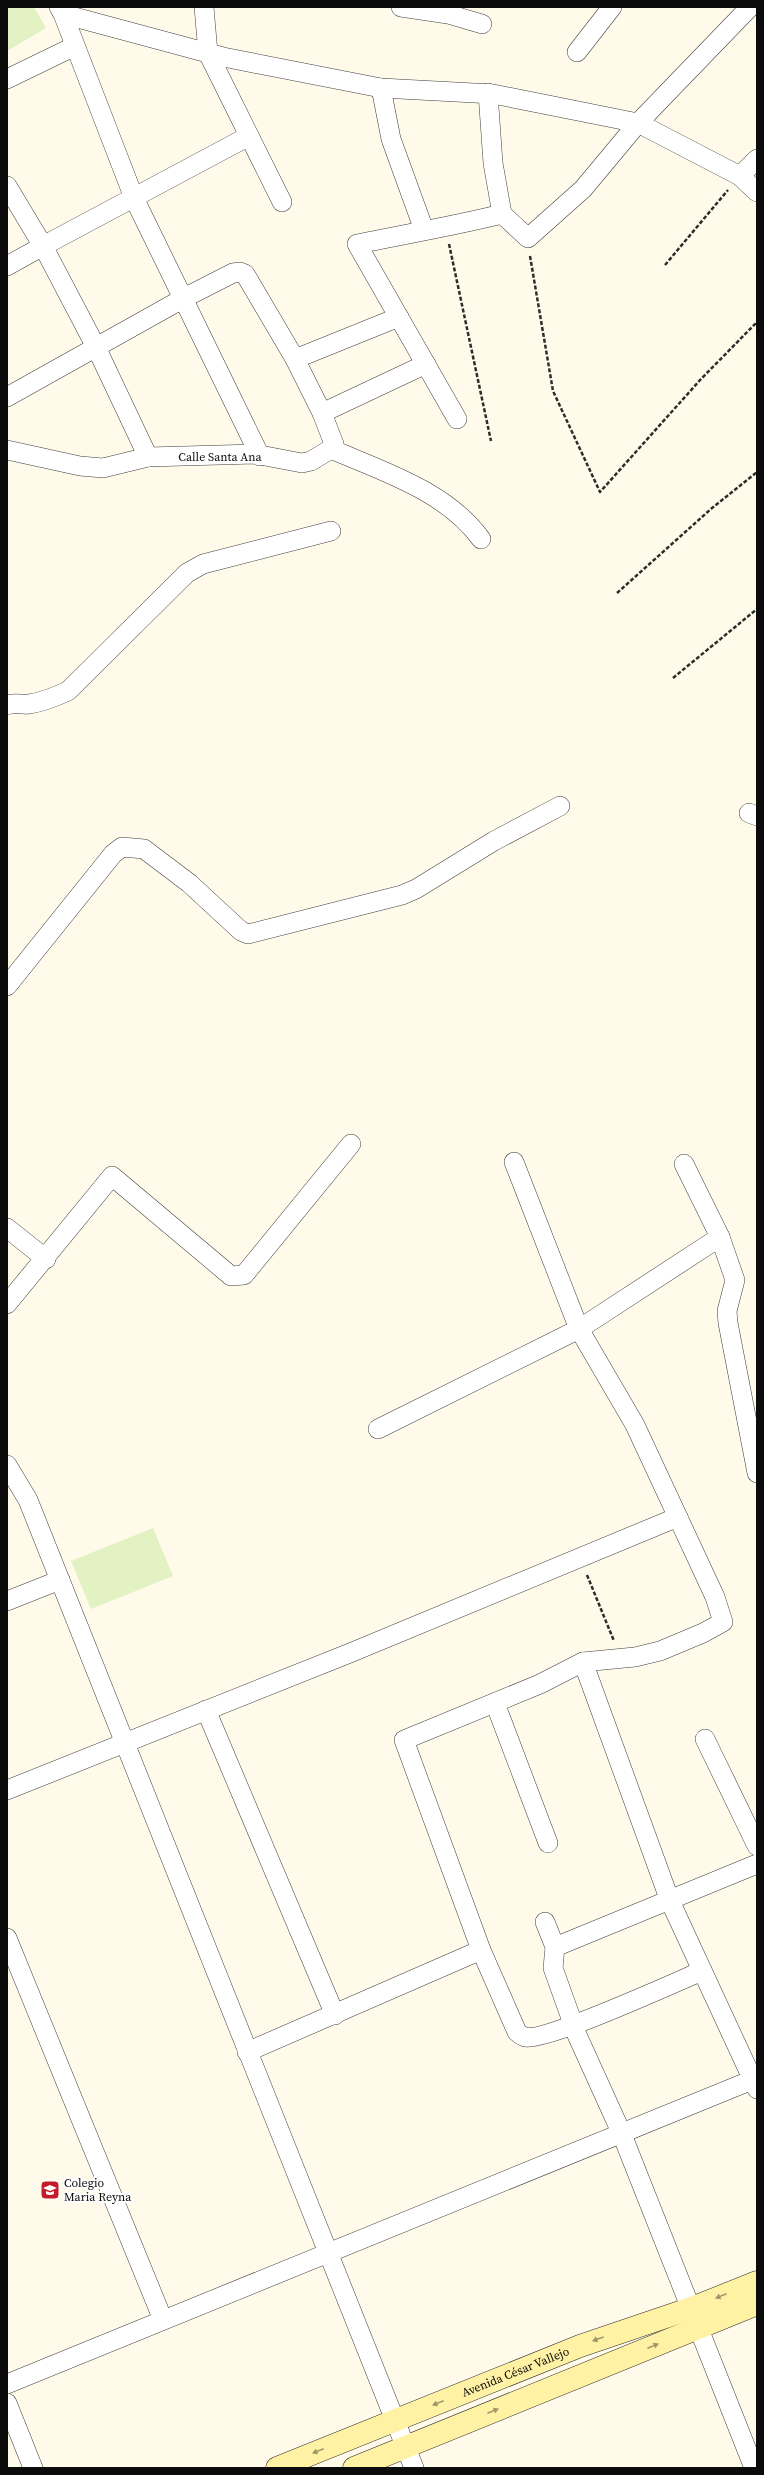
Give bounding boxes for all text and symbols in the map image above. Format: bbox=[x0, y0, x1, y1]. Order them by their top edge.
street label: Calle Santa Ana bbox=[178, 449, 263, 465]
place label: Colegio Maria Reyna bbox=[64, 2175, 132, 2205]
school or university icon: Colegio Maria Reyna bbox=[39, 2179, 61, 2201]
one-way arrow bbox=[715, 2293, 726, 2299]
one-way arrow bbox=[592, 2337, 604, 2343]
one-way arrow bbox=[647, 2342, 659, 2348]
street label: Avenida César Vallejo bbox=[459, 2343, 572, 2401]
one-way arrow bbox=[432, 2400, 444, 2406]
one-way arrow bbox=[488, 2408, 499, 2414]
one-way arrow bbox=[311, 2449, 323, 2455]

